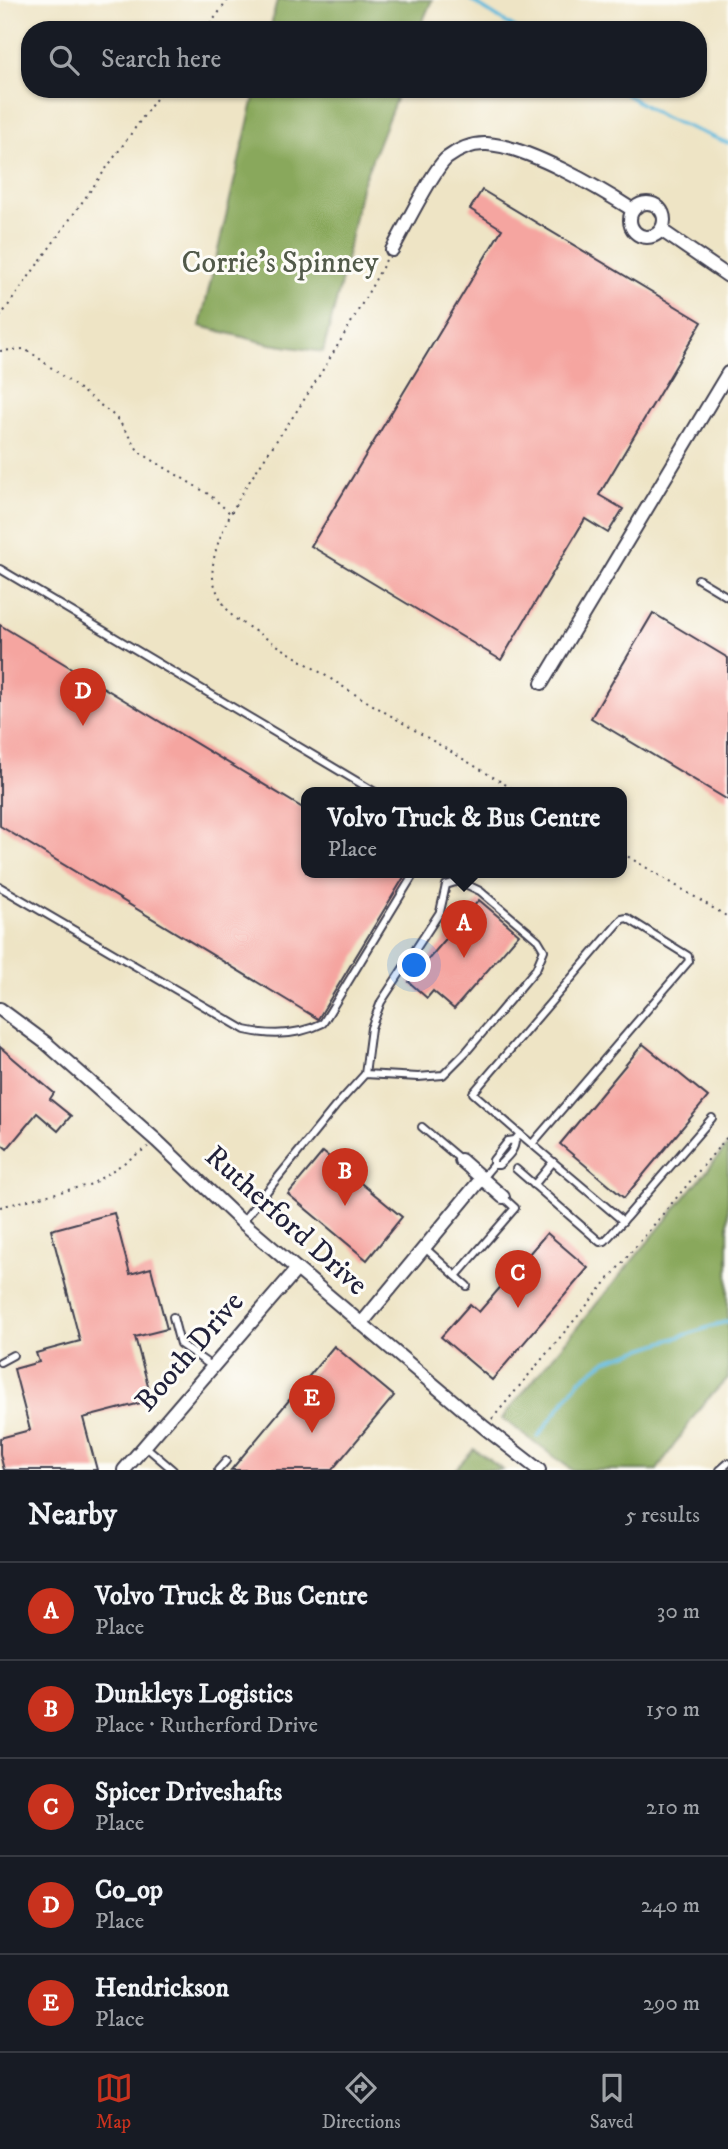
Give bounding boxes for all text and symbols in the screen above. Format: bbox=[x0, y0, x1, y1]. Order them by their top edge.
search box bbox=[21, 21, 707, 98]
icon: search bbox=[45, 41, 83, 79]
text: Search here bbox=[101, 43, 221, 76]
park label: Corrie's Spinney bbox=[181, 245, 379, 282]
pin: D bbox=[60, 668, 106, 726]
popup bbox=[301, 787, 627, 878]
text: Volvo Truck & Bus Centre bbox=[328, 802, 600, 835]
text: Place bbox=[328, 835, 377, 864]
pin: A bbox=[441, 900, 487, 958]
your location bbox=[397, 948, 431, 982]
street label: Rutherford Drive bbox=[197, 1138, 375, 1304]
pin: B bbox=[322, 1148, 368, 1206]
pin: C bbox=[495, 1250, 541, 1308]
street label: Booth Drive bbox=[128, 1284, 252, 1420]
pin: E bbox=[289, 1375, 335, 1433]
text: Nearby bbox=[28, 1497, 117, 1534]
text: 5 results bbox=[625, 1501, 700, 1530]
text: Volvo Truck & Bus Centre bbox=[95, 1580, 368, 1613]
text: A bbox=[44, 1597, 58, 1626]
text: 30 m bbox=[657, 1597, 700, 1626]
text: Place bbox=[95, 1613, 144, 1642]
text: Dunkleys Logistics bbox=[95, 1678, 293, 1711]
text: B bbox=[44, 1695, 58, 1724]
text: 150 m bbox=[646, 1695, 700, 1724]
text: Place · Rutherford Drive bbox=[95, 1711, 318, 1740]
text: Spicer Driveshafts bbox=[95, 1776, 282, 1809]
text: C bbox=[43, 1793, 59, 1822]
text: 210 m bbox=[646, 1793, 700, 1822]
text: Place bbox=[95, 1809, 144, 1838]
text: Co_op bbox=[95, 1874, 163, 1907]
text: D bbox=[42, 1891, 60, 1920]
text: 240 m bbox=[641, 1891, 700, 1920]
text: Place bbox=[95, 1907, 144, 1936]
text: Hendrickson bbox=[95, 1972, 229, 2005]
text: E bbox=[43, 1989, 59, 2018]
text: 290 m bbox=[643, 1989, 700, 2018]
text: Place bbox=[95, 2005, 144, 2034]
tab: Map bbox=[95, 2069, 133, 2134]
tab: Directions bbox=[322, 2069, 401, 2134]
tab: Saved bbox=[590, 2069, 633, 2134]

